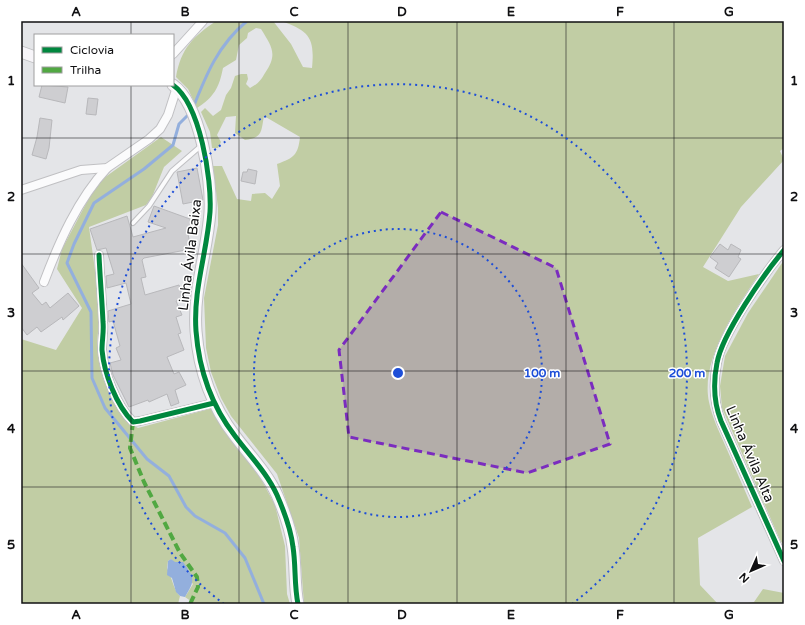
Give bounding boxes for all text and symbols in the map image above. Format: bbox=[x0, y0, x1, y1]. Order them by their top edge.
text: A bbox=[71, 4, 81, 20]
text: B bbox=[180, 4, 190, 20]
text: C bbox=[289, 4, 299, 20]
text: D bbox=[397, 4, 407, 20]
text: E bbox=[507, 4, 515, 20]
text: F bbox=[616, 4, 624, 20]
text: G bbox=[724, 4, 734, 20]
legend bbox=[34, 34, 174, 86]
text: Ciclovia bbox=[70, 43, 114, 57]
text: Trilha bbox=[70, 63, 101, 77]
text: 1 bbox=[7, 73, 15, 89]
text: 1 bbox=[790, 73, 798, 89]
text: 2 bbox=[7, 189, 15, 205]
text: 2 bbox=[790, 189, 798, 205]
street label: Linha Ávila Baixa bbox=[175, 198, 205, 312]
text: 3 bbox=[7, 305, 15, 321]
text: 3 bbox=[790, 305, 798, 321]
centre of rings bbox=[391, 366, 405, 380]
text: 100 m bbox=[524, 366, 560, 380]
text: 200 m bbox=[669, 366, 705, 380]
street label: Linha Ávila Alta bbox=[722, 403, 778, 505]
text: 4 bbox=[7, 421, 16, 437]
text: 4 bbox=[790, 421, 799, 437]
text: 5 bbox=[7, 537, 15, 553]
text: 5 bbox=[790, 537, 798, 553]
north arrow bbox=[731, 551, 771, 591]
text: N bbox=[737, 570, 752, 585]
text: A bbox=[71, 607, 81, 623]
text: B bbox=[180, 607, 190, 623]
text: C bbox=[289, 607, 299, 623]
text: D bbox=[397, 607, 407, 623]
text: E bbox=[507, 607, 515, 623]
text: F bbox=[616, 607, 624, 623]
text: G bbox=[724, 607, 734, 623]

